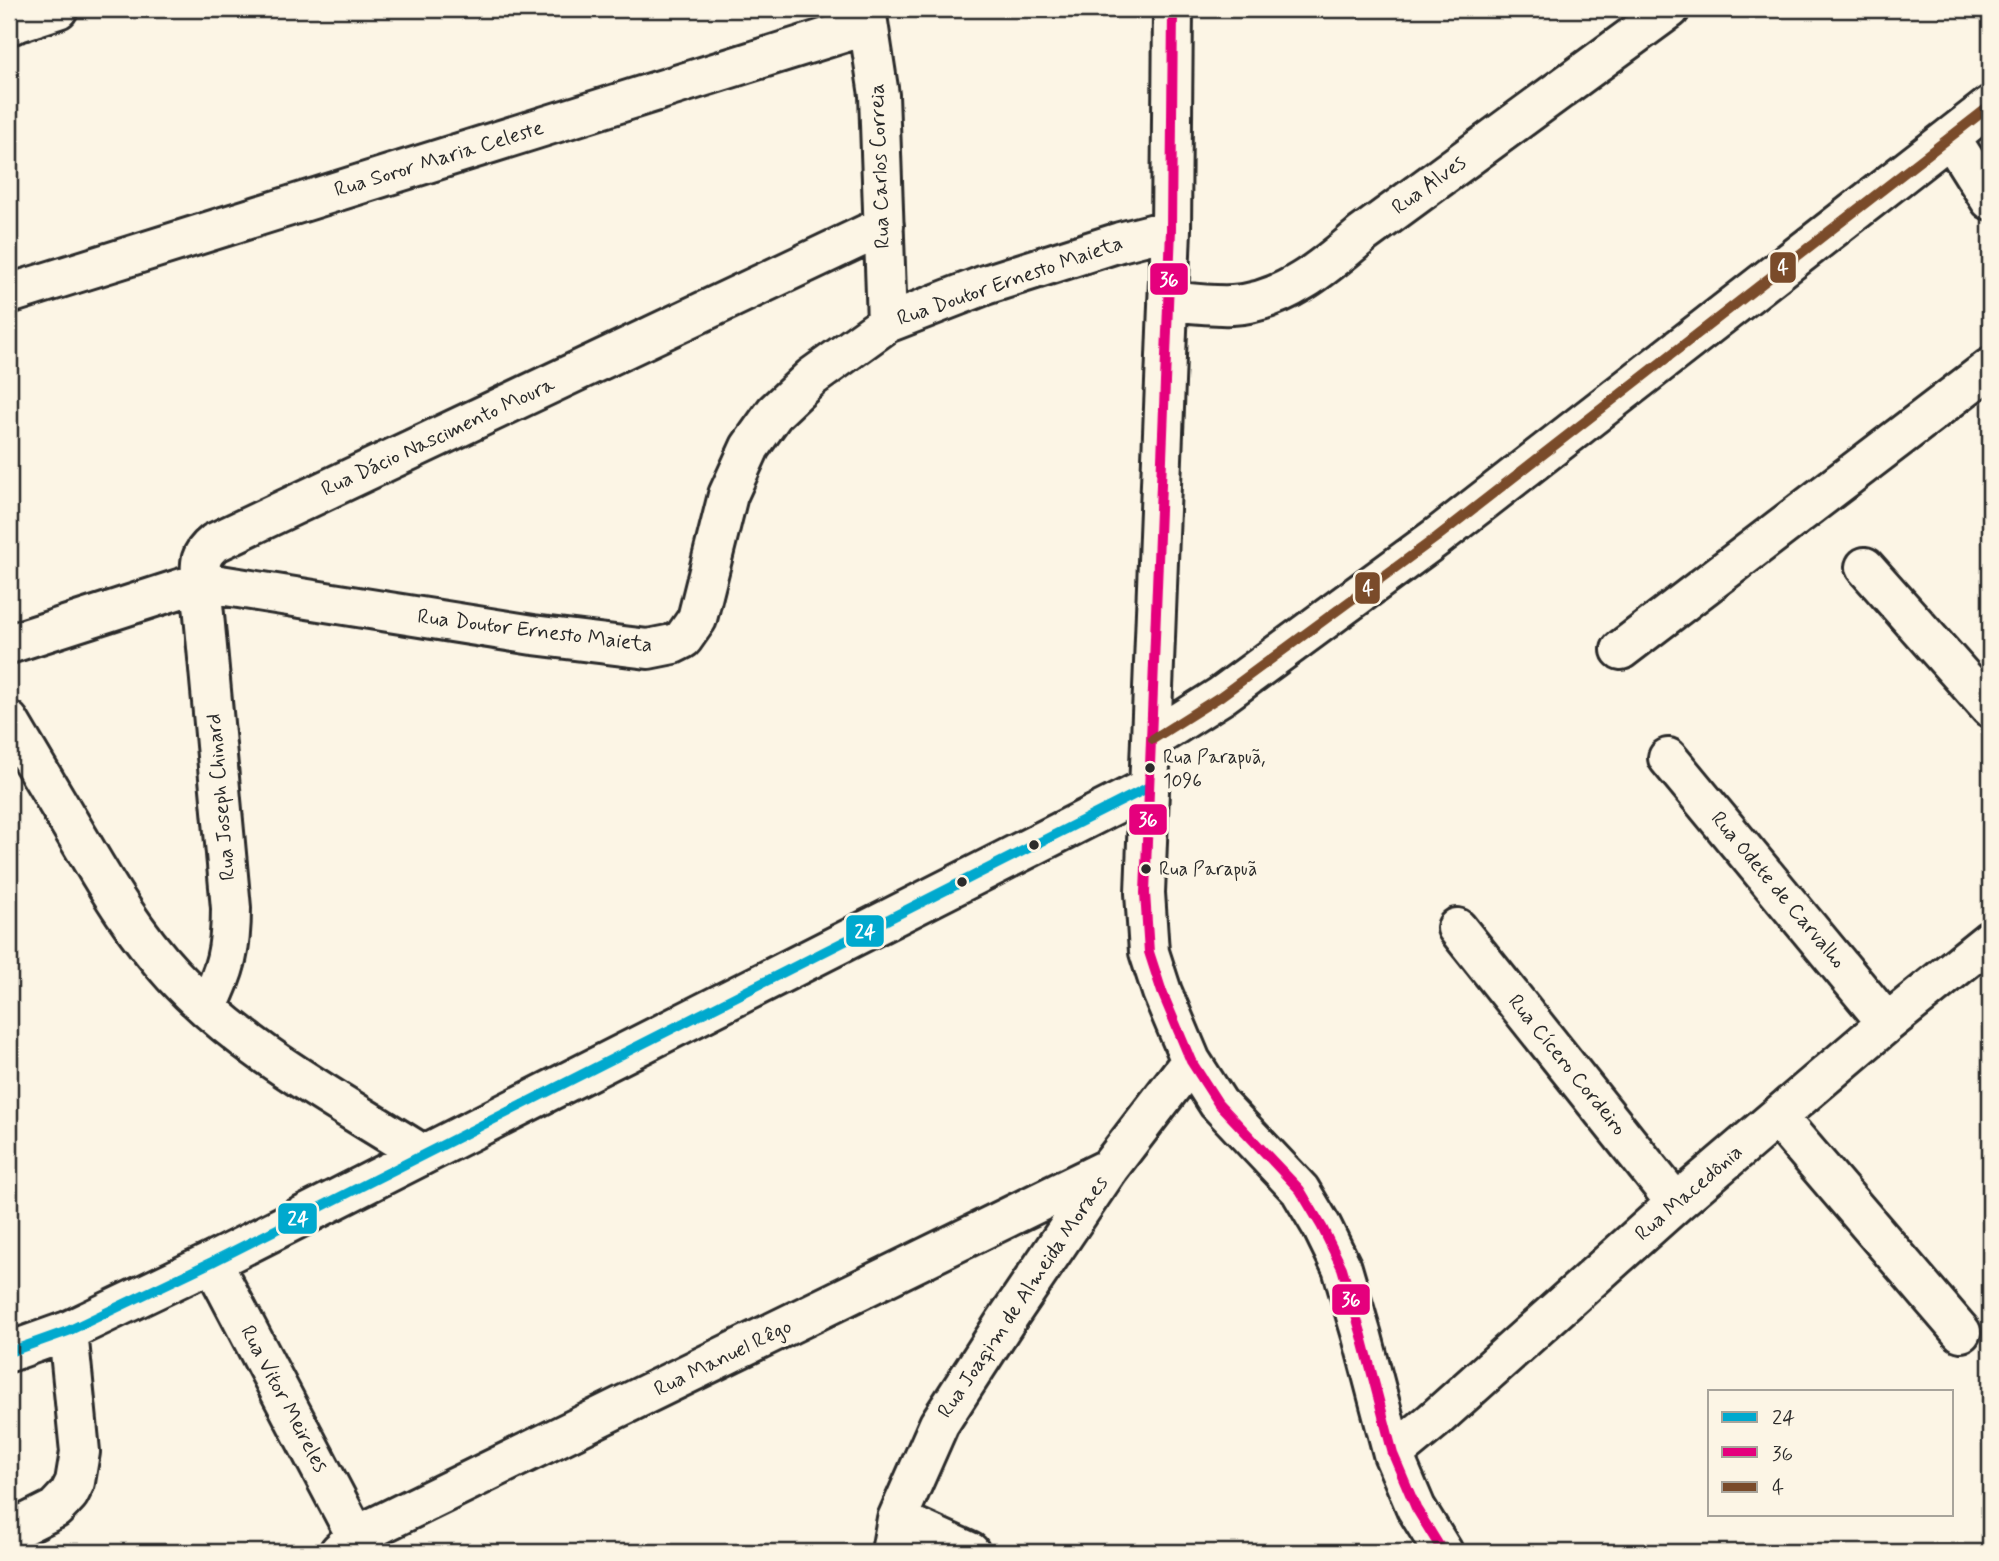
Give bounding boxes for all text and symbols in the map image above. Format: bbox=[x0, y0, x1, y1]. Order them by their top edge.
street label: Rua Carlos Correia bbox=[863, 83, 897, 249]
street label: Rua Soror Maria Celeste bbox=[331, 114, 547, 204]
street label: Rua Alves bbox=[1386, 149, 1472, 221]
street label: Rua Doutor Ernesto Maieta bbox=[894, 229, 1126, 333]
line badge: 4 bbox=[1769, 251, 1797, 284]
text: 4 bbox=[1777, 256, 1789, 281]
line badge: 36 bbox=[1149, 262, 1189, 296]
text: 36 bbox=[1159, 268, 1179, 293]
street label: Rua Dácio Nascimento Moura bbox=[317, 370, 560, 503]
line badge: 4 bbox=[1354, 571, 1381, 605]
text: 4 bbox=[1362, 577, 1374, 602]
street label: Rua Doutor Ernesto Maieta bbox=[416, 603, 654, 659]
street label: Rua Joseph Chinard bbox=[200, 712, 242, 882]
place label: Rua Parapuã, 1096 bbox=[1163, 745, 1265, 794]
marker: Rua Parapuã, 1096 bbox=[1143, 761, 1157, 775]
line badge: 36 bbox=[1128, 803, 1168, 836]
street label: Rua Odete de Carvalho bbox=[1704, 806, 1852, 974]
text: 36 bbox=[1138, 808, 1158, 833]
unlabelled marker bbox=[1027, 838, 1041, 852]
place label: Rua Parapuã bbox=[1159, 857, 1257, 882]
marker: Rua Parapuã bbox=[1139, 862, 1153, 876]
unlabelled marker bbox=[955, 875, 969, 889]
line badge: 24 bbox=[845, 914, 885, 948]
text: 24 bbox=[855, 920, 876, 945]
street label: Rua Cícero Cordeiro bbox=[1501, 989, 1633, 1141]
street label: Rua Macedônia bbox=[1629, 1138, 1749, 1248]
street label: Rua Joaqim de Almeida Moraes bbox=[931, 1170, 1115, 1424]
line badge: 24 bbox=[277, 1202, 318, 1235]
text: 24 bbox=[288, 1207, 309, 1232]
line badge: 36 bbox=[1331, 1283, 1371, 1316]
text: 36 bbox=[1341, 1288, 1361, 1313]
street label: Rua Manuel Rêgo bbox=[649, 1313, 797, 1403]
street label: Rua Vitor Meireles bbox=[233, 1321, 335, 1477]
legend bbox=[1708, 1390, 1954, 1516]
text: 24 bbox=[1772, 1404, 1795, 1432]
text: 36 bbox=[1772, 1440, 1793, 1468]
text: 4 bbox=[1772, 1474, 1784, 1502]

